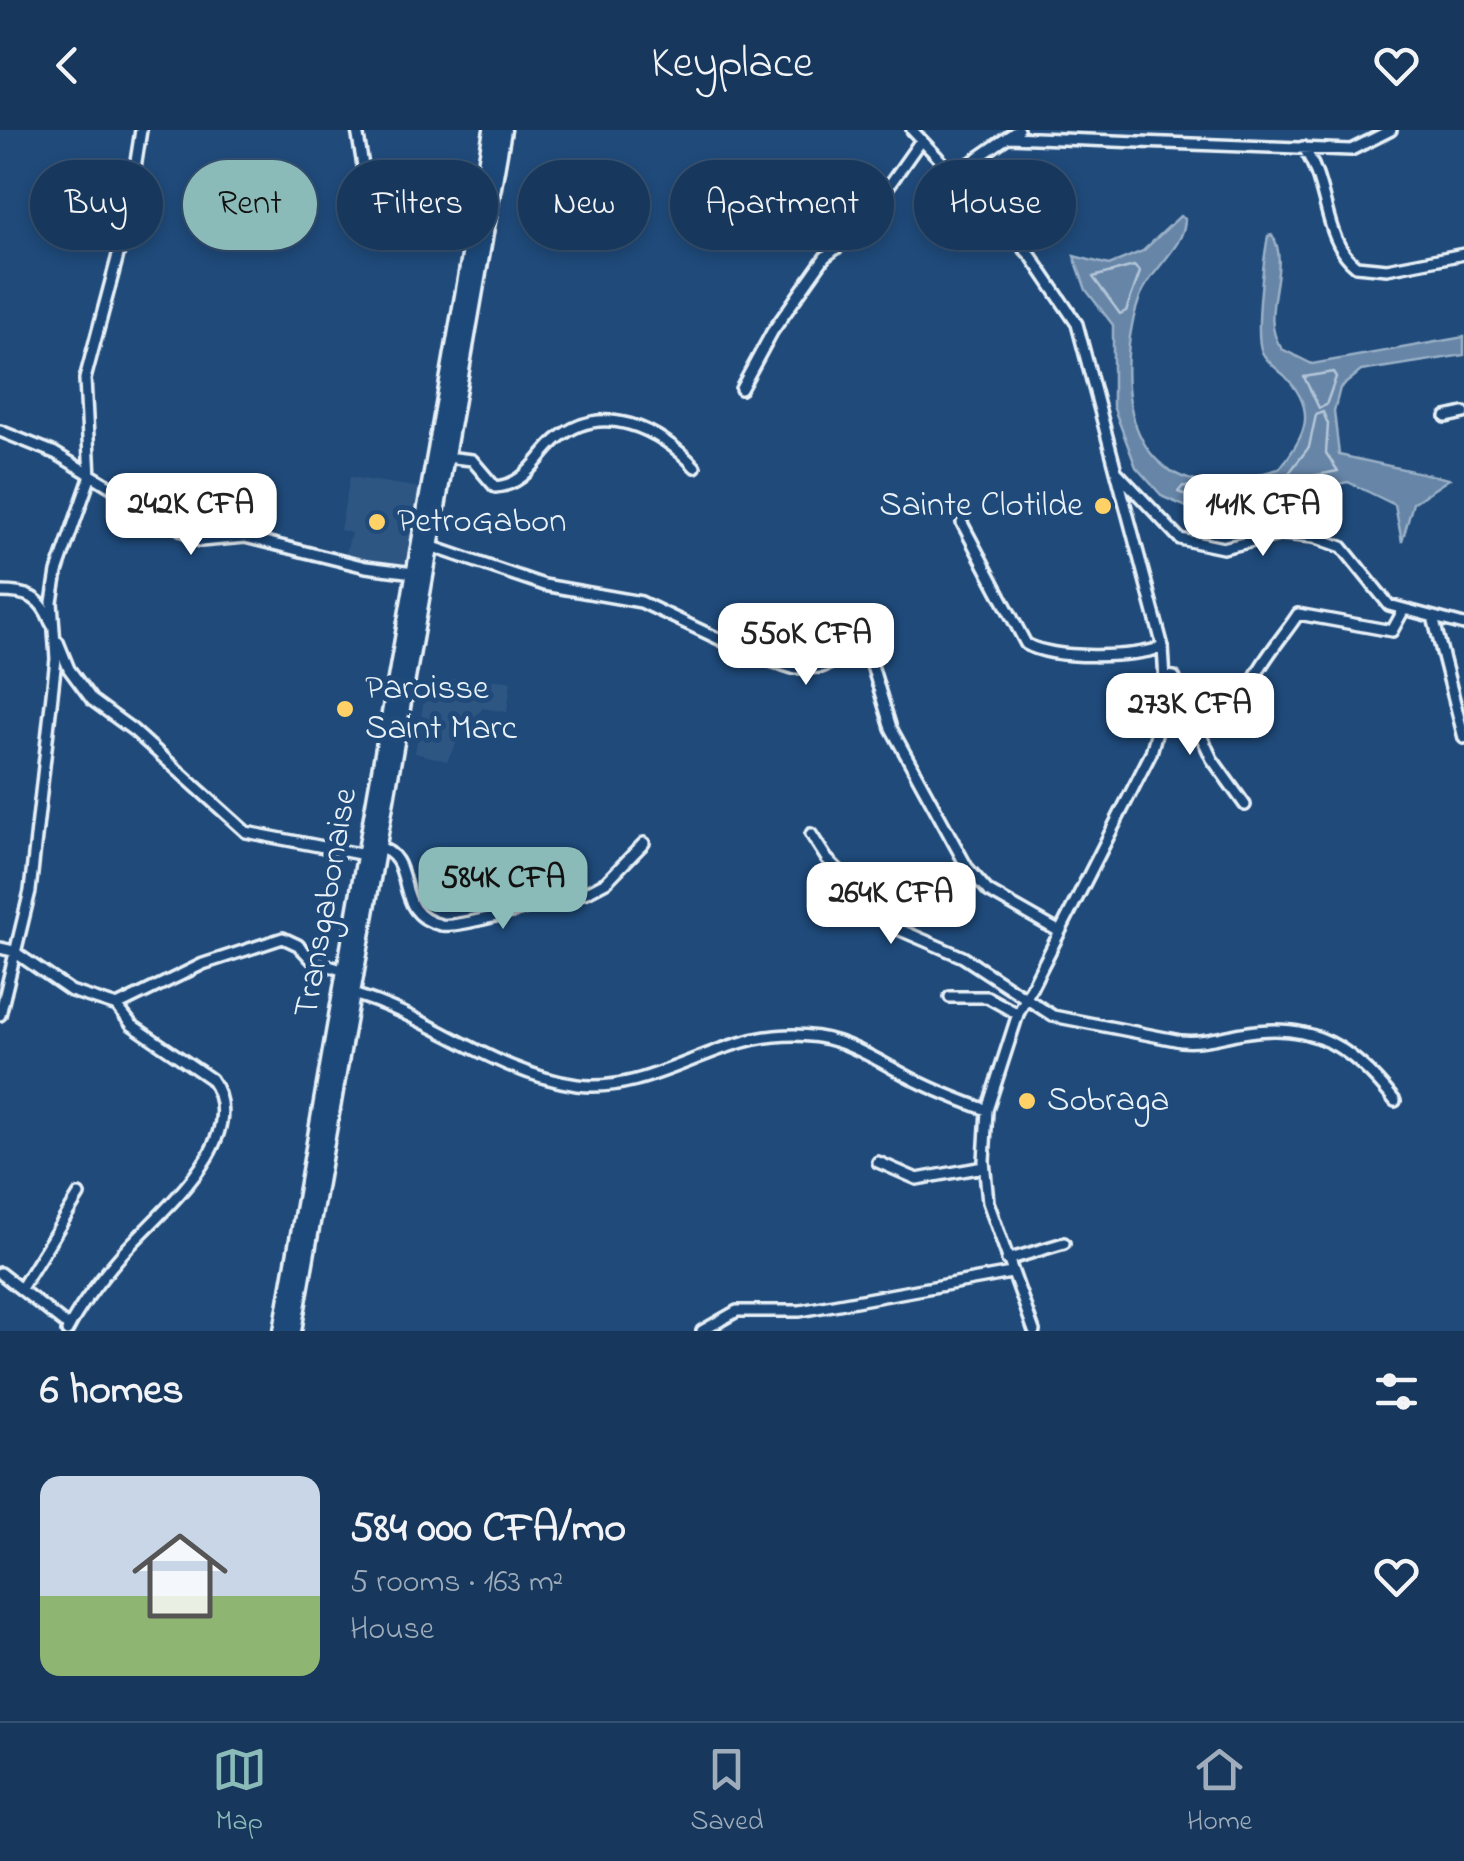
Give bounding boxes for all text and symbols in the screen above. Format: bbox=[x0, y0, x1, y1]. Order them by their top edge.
text: Keyplace bbox=[651, 32, 813, 98]
icon: back bbox=[40, 38, 95, 93]
icon: heart bbox=[1369, 38, 1424, 93]
chip: Buy bbox=[30, 160, 163, 250]
chip: Rent bbox=[183, 160, 317, 250]
chip: Filters bbox=[337, 160, 498, 250]
chip: New bbox=[518, 160, 650, 250]
chip: Apartment bbox=[670, 160, 894, 250]
chip: House bbox=[914, 160, 1076, 250]
pin: 242K CFA bbox=[88, 473, 294, 558]
pin: 141K CFA bbox=[1160, 474, 1366, 559]
place label: Sainte Clotilde bbox=[879, 481, 1083, 532]
text: 242K CFA bbox=[128, 482, 254, 529]
text: 141K CFA bbox=[1205, 483, 1321, 530]
marker: Sainte Clotilde bbox=[1092, 495, 1114, 517]
place label: PetroGabon bbox=[397, 497, 566, 548]
marker: PetroGabon bbox=[366, 511, 388, 533]
pin: 550K CFA bbox=[703, 603, 909, 688]
text: 550K CFA bbox=[740, 612, 872, 659]
place label: Paroisse Saint Marc bbox=[365, 664, 517, 755]
pin: 273K CFA bbox=[1087, 673, 1293, 758]
text: 273K CFA bbox=[1128, 682, 1252, 729]
marker: Paroisse Saint Marc bbox=[334, 698, 356, 720]
street label: Transgabonaise bbox=[282, 784, 372, 1022]
pin: 584K CFA bbox=[400, 847, 606, 932]
text: 584K CFA bbox=[440, 856, 566, 903]
pin: 264K CFA bbox=[788, 862, 994, 947]
text: 264K CFA bbox=[829, 871, 953, 918]
place label: Sobraga bbox=[1047, 1076, 1170, 1127]
marker: Sobraga bbox=[1016, 1090, 1038, 1112]
text: 6 homes bbox=[40, 1361, 184, 1422]
icon: filters bbox=[1369, 1364, 1424, 1419]
text: 584 000 CFA/mo bbox=[350, 1499, 626, 1560]
icon: home bbox=[120, 1516, 240, 1636]
icon: heart bbox=[1369, 1549, 1424, 1604]
text: 5 rooms · 163 m² bbox=[350, 1560, 563, 1607]
text: House bbox=[350, 1607, 434, 1654]
tab: Map bbox=[212, 1742, 267, 1843]
tab: Saved bbox=[690, 1742, 763, 1843]
tab: Home bbox=[1187, 1742, 1252, 1843]

